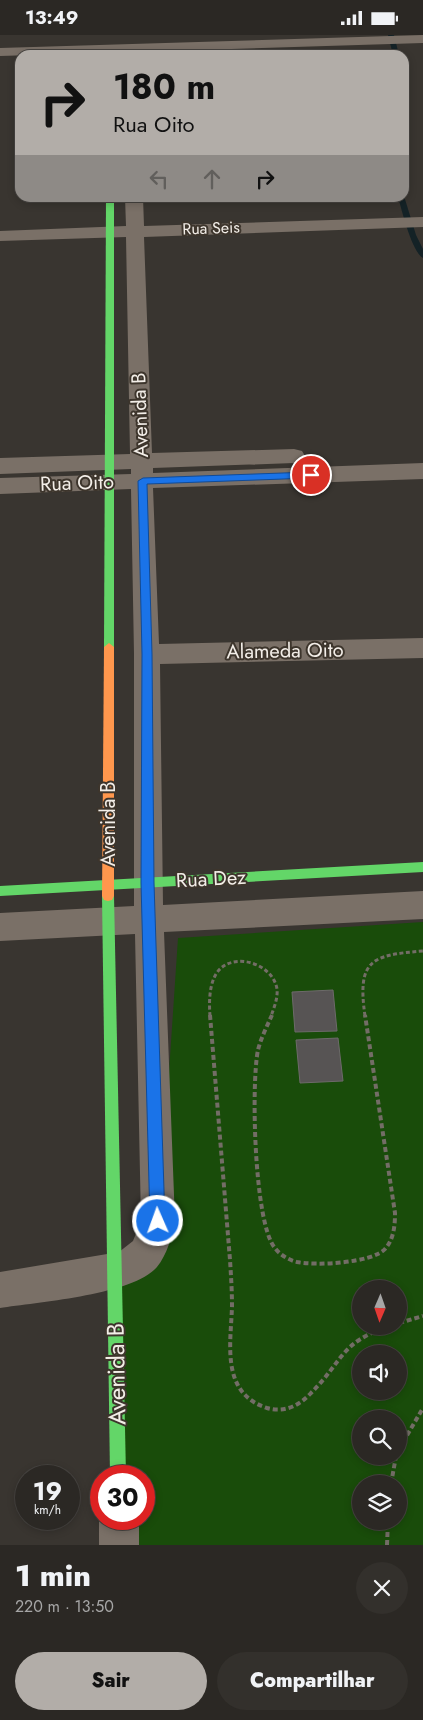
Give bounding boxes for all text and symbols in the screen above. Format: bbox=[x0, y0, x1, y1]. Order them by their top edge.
text: 13:49 bbox=[25, 4, 79, 31]
text: 180 m bbox=[113, 62, 215, 112]
icon: right bbox=[30, 70, 95, 135]
text: Rua Oito bbox=[113, 108, 194, 140]
icon: left bbox=[145, 165, 173, 193]
icon: ahead bbox=[198, 165, 226, 193]
icon: right bbox=[251, 165, 279, 193]
street label: Rua Seis bbox=[182, 216, 240, 240]
street label: Avenida B bbox=[124, 372, 156, 458]
pin bbox=[290, 454, 332, 496]
icon: arrive bbox=[297, 461, 325, 489]
street label: Rua Oito bbox=[39, 467, 115, 499]
street label: Alameda Oito bbox=[226, 635, 344, 667]
street label: Avenida B bbox=[94, 782, 123, 866]
street label: Rua Dez bbox=[175, 863, 247, 895]
position arrow bbox=[131, 1194, 183, 1246]
north arrow bbox=[352, 1280, 408, 1335]
map controls bbox=[352, 1280, 407, 1530]
street label: Avenida B bbox=[98, 1323, 134, 1425]
button: sound bbox=[352, 1345, 407, 1400]
button: search bbox=[352, 1410, 407, 1465]
speed limit sign: 30 bbox=[90, 1465, 155, 1530]
text: 19 bbox=[33, 1473, 62, 1509]
button: layers bbox=[352, 1475, 407, 1530]
text: km/h bbox=[34, 1501, 61, 1519]
text: 1 min bbox=[15, 1554, 91, 1597]
button: close bbox=[356, 1562, 408, 1614]
text: 220 m · 13:50 bbox=[15, 1595, 114, 1618]
button: Sair bbox=[15, 1652, 207, 1710]
button: Compartilhar bbox=[217, 1652, 408, 1710]

